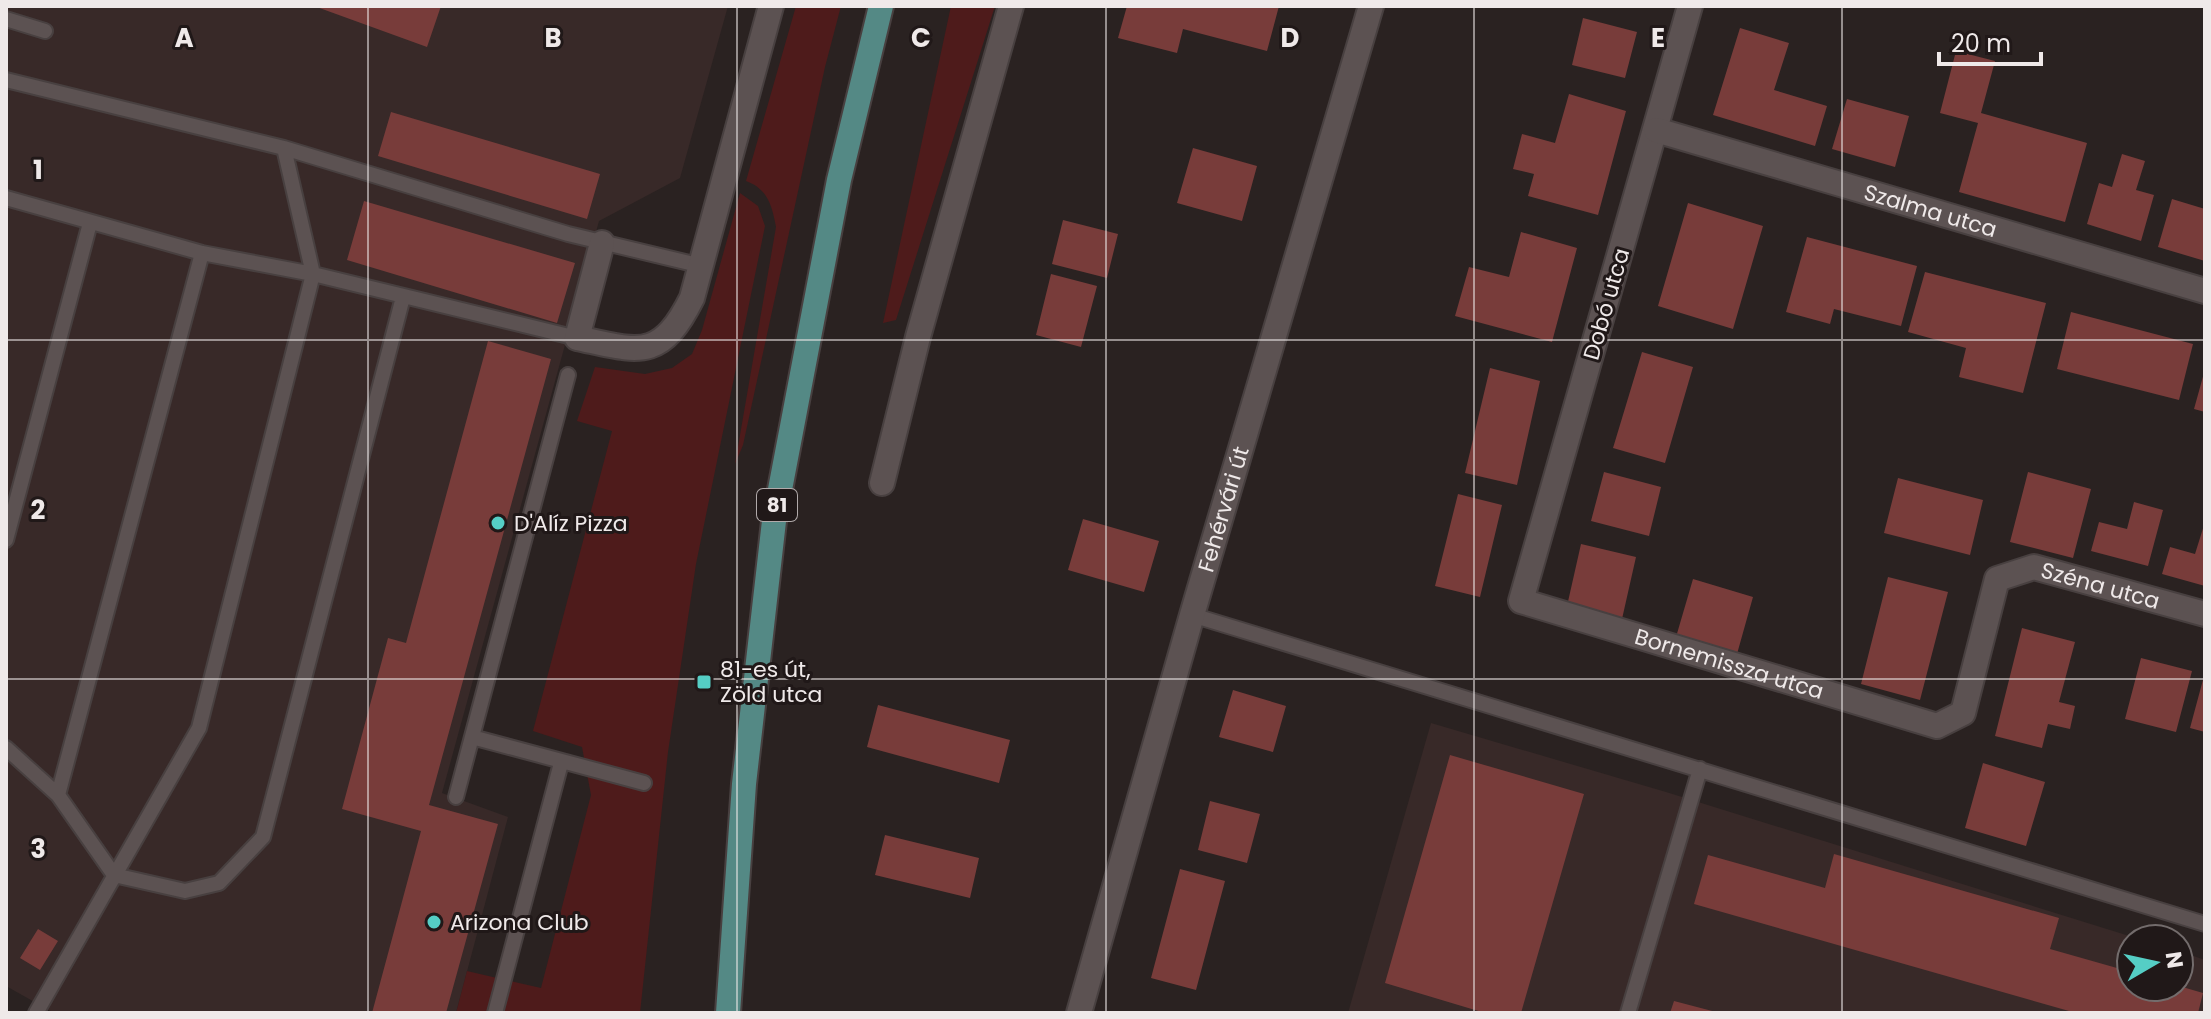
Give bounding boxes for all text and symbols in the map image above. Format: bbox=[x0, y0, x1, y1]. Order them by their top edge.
scale bar bbox=[1939, 16, 2041, 66]
text: A bbox=[174, 20, 194, 56]
text: B bbox=[544, 20, 562, 56]
text: C bbox=[911, 20, 931, 56]
text: D bbox=[1281, 20, 1300, 56]
text: E bbox=[1651, 20, 1665, 56]
text: 20 m bbox=[1951, 27, 2011, 60]
text: 1 bbox=[33, 152, 43, 188]
street label: Szalma utca bbox=[1860, 177, 2000, 245]
street label: Dobó utca bbox=[1576, 245, 1637, 364]
street label: Fehérvári út bbox=[1190, 443, 1257, 576]
road number: 81 bbox=[757, 489, 797, 521]
text: 2 bbox=[31, 492, 46, 528]
place label: D'Alíz Pizza bbox=[514, 508, 628, 539]
marker: D'Alíz Pizza bbox=[489, 514, 507, 532]
street label: Széna utca bbox=[2037, 555, 2163, 617]
street label: Bornemissza utca bbox=[1631, 621, 1827, 707]
place label: 81-es út, Zöld utca bbox=[720, 654, 822, 710]
marker: 81-es út, Zöld utca bbox=[695, 673, 713, 691]
text: 3 bbox=[30, 831, 46, 867]
place label: Arizona Club bbox=[450, 907, 589, 938]
marker: Arizona Club bbox=[425, 913, 443, 931]
north arrow bbox=[2115, 923, 2195, 1003]
text: N bbox=[2158, 949, 2191, 971]

